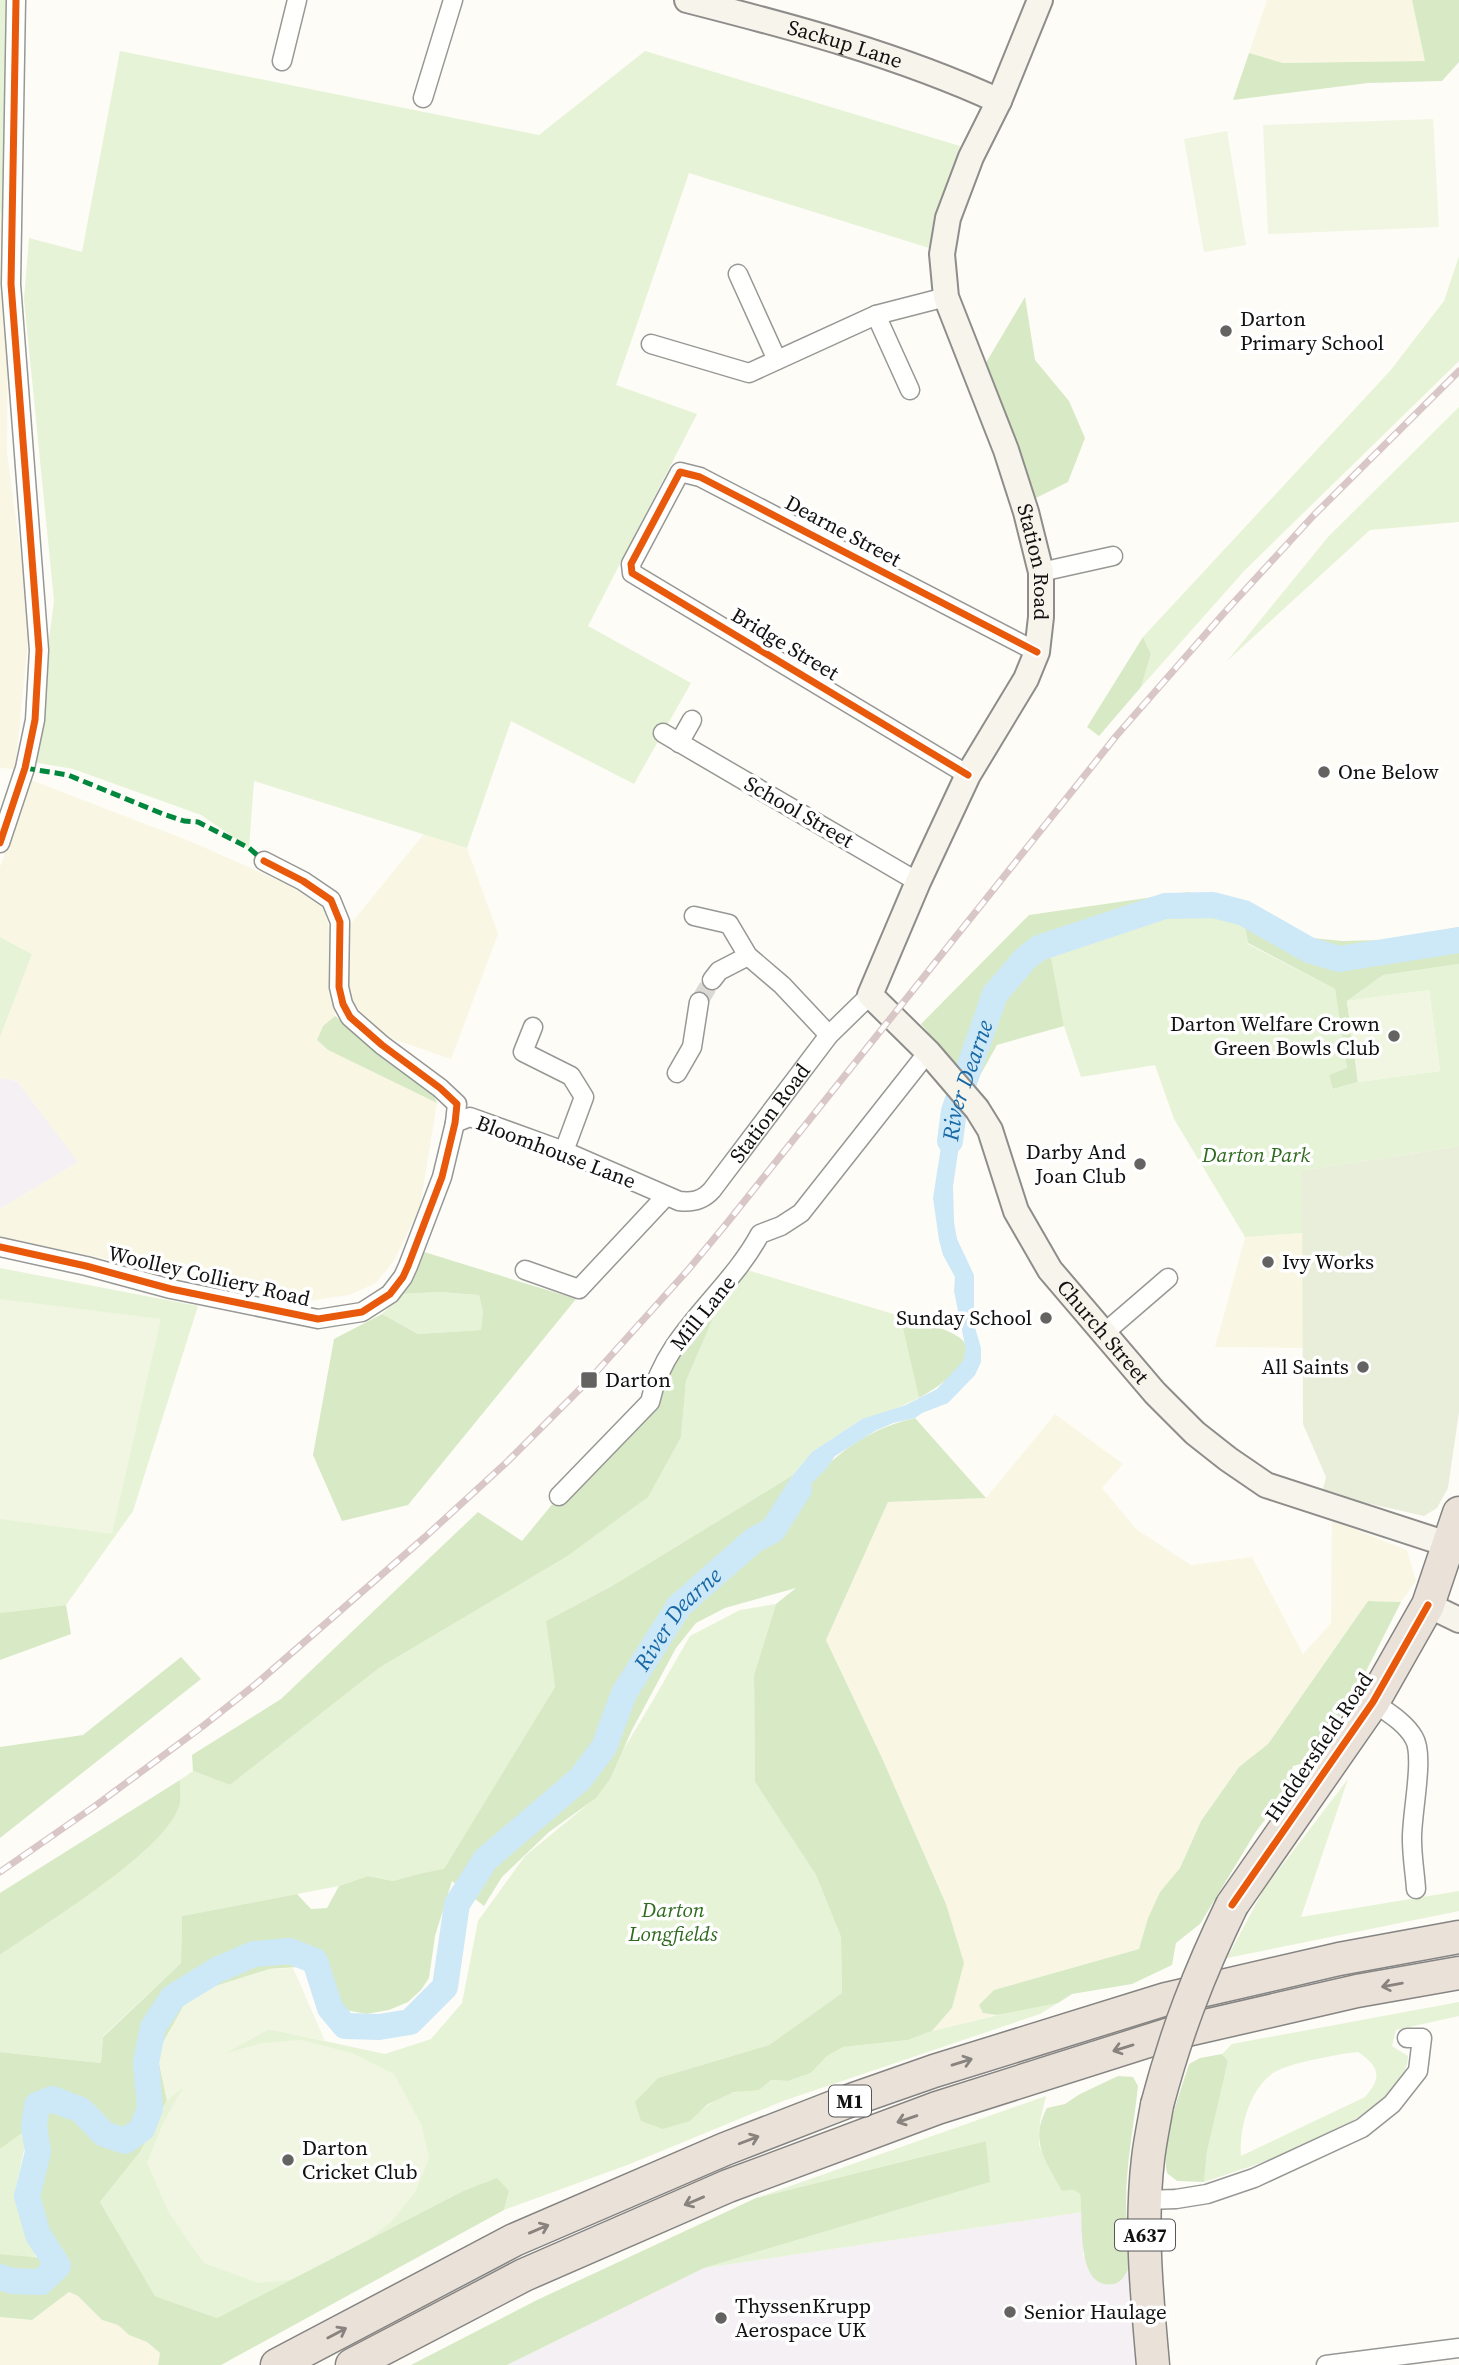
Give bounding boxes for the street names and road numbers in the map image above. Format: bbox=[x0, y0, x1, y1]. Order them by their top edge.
street label: Sackup Lane bbox=[784, 12, 906, 75]
street label: Dearne Street bbox=[780, 488, 906, 573]
street label: Station Road bbox=[1010, 500, 1056, 620]
street label: Bridge Street bbox=[726, 600, 845, 687]
street label: School Street bbox=[739, 769, 859, 855]
street label: Station Road bbox=[722, 1057, 817, 1169]
street label: Bloomhouse Lane bbox=[472, 1108, 640, 1195]
street label: Woolley Colliery Road bbox=[105, 1238, 313, 1313]
street label: Mill Lane bbox=[663, 1269, 742, 1356]
street label: Church Street bbox=[1050, 1273, 1156, 1390]
street label: Huddersfield Road bbox=[1258, 1666, 1379, 1827]
road number: M1 bbox=[829, 2086, 871, 2116]
road number: A637 bbox=[1115, 2220, 1175, 2250]

